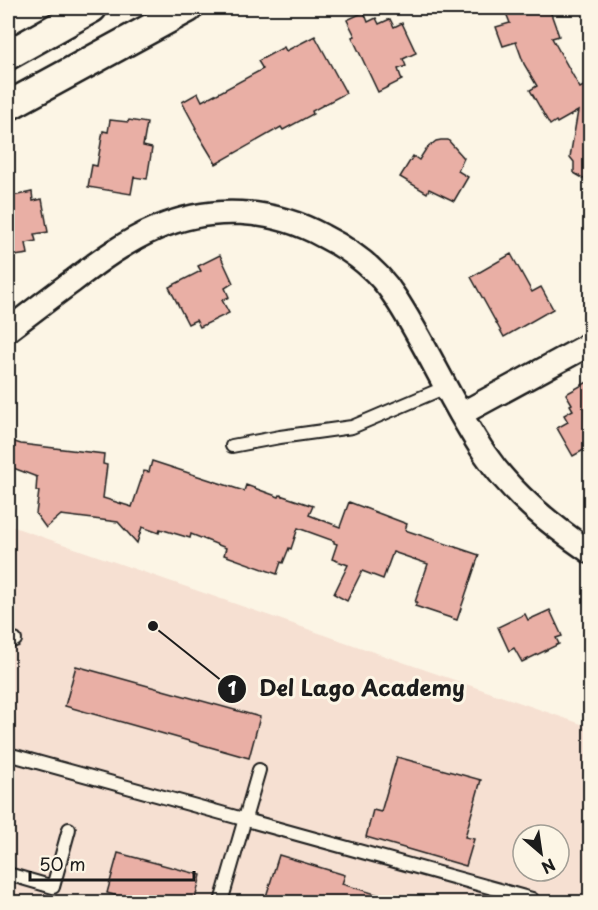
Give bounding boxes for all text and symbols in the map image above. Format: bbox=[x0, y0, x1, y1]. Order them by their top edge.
callout: Del Lago Academy bbox=[217, 669, 478, 709]
text: Del Lago Academy bbox=[259, 670, 465, 703]
text: 1 bbox=[228, 674, 237, 701]
north arrow bbox=[511, 823, 571, 883]
scale bar bbox=[30, 844, 194, 882]
text: 50 m bbox=[39, 850, 86, 877]
text: N bbox=[537, 853, 560, 881]

